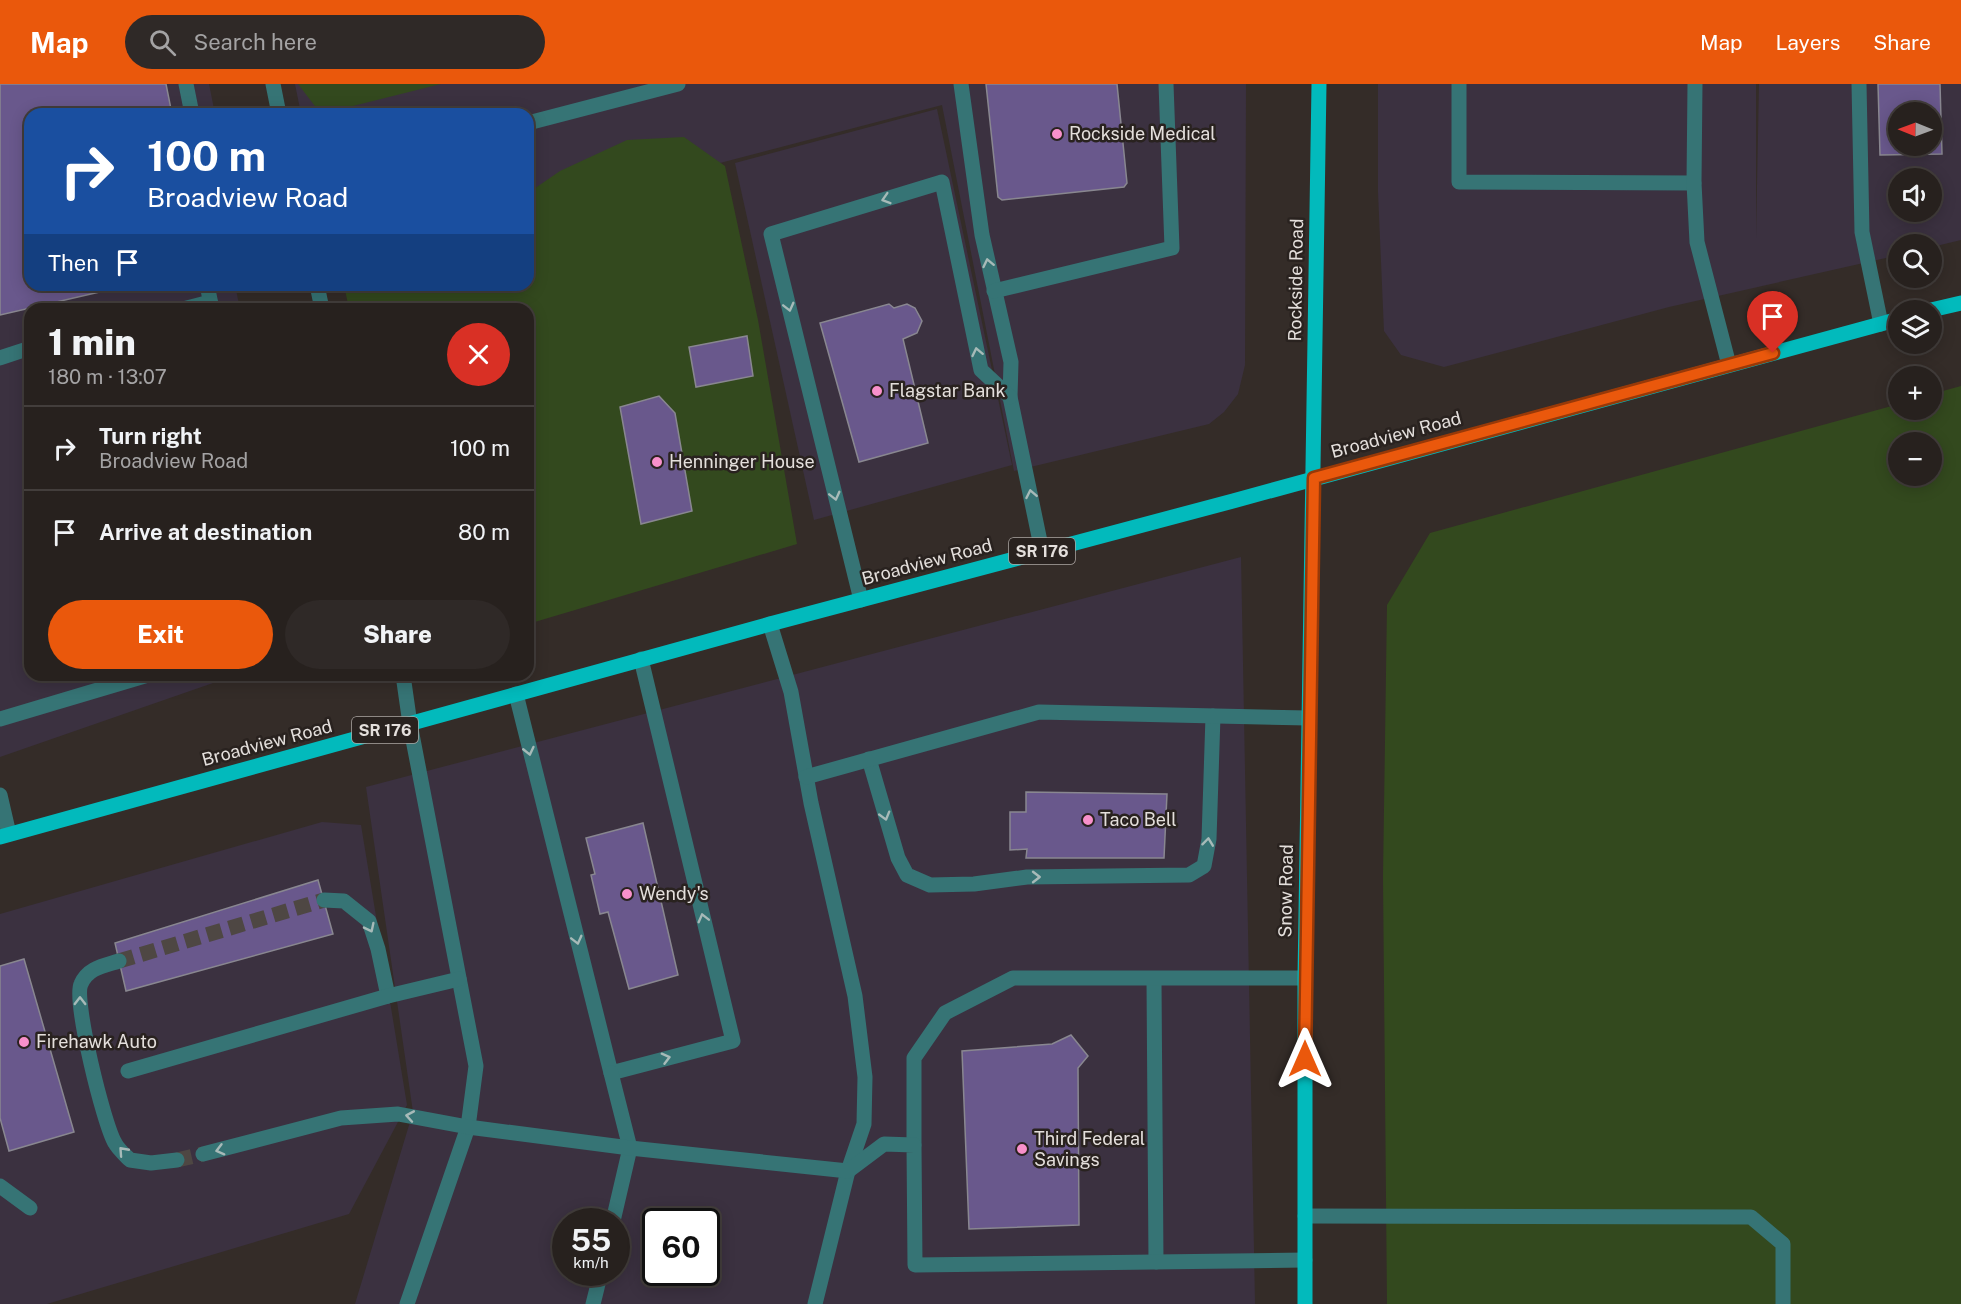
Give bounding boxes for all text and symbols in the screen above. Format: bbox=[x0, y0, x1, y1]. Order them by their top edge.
search box bbox=[125, 15, 545, 69]
text: Map bbox=[30, 26, 89, 59]
icon: search bbox=[146, 26, 179, 59]
text: Search here bbox=[194, 29, 317, 55]
text: Map bbox=[1700, 30, 1743, 55]
text: Layers bbox=[1776, 30, 1840, 55]
text: Share bbox=[1873, 30, 1931, 55]
north arrow bbox=[1888, 102, 1942, 156]
map controls bbox=[1888, 102, 1942, 486]
place label: Rockside Medical bbox=[1069, 123, 1216, 144]
marker: Rockside Medical bbox=[1050, 127, 1064, 141]
text: 100 m bbox=[147, 131, 266, 180]
icon: right bbox=[48, 132, 126, 210]
button: sound bbox=[1888, 168, 1942, 222]
text: Broadview Road bbox=[147, 181, 348, 213]
one-way arrow bbox=[882, 192, 892, 204]
street label: Rockside Road bbox=[1284, 218, 1307, 342]
button: search bbox=[1888, 234, 1942, 288]
icon: arrive bbox=[111, 246, 144, 279]
text: Then bbox=[48, 250, 99, 276]
one-way arrow bbox=[983, 258, 996, 268]
pin bbox=[1747, 291, 1798, 353]
icon: arrive bbox=[1756, 300, 1789, 333]
button: layers bbox=[1888, 300, 1942, 354]
one-way arrow bbox=[782, 302, 795, 312]
text: 1 min bbox=[48, 321, 136, 363]
button: close bbox=[447, 323, 510, 386]
one-way arrow bbox=[971, 347, 984, 357]
text: 180 m · 13:07 bbox=[48, 365, 167, 389]
button: + bbox=[1888, 366, 1942, 420]
place label: Flagstar Bank bbox=[889, 380, 1006, 401]
marker: Flagstar Bank bbox=[870, 384, 884, 398]
street label: Broadview Road bbox=[1328, 407, 1463, 462]
text: Turn right bbox=[99, 423, 202, 449]
icon: right bbox=[48, 432, 81, 465]
button: − bbox=[1888, 432, 1942, 486]
text: 100 m bbox=[450, 435, 510, 461]
text: Broadview Road bbox=[99, 449, 248, 473]
place label: Henninger House bbox=[669, 451, 815, 472]
marker: Henninger House bbox=[650, 455, 664, 469]
one-way arrow bbox=[1025, 489, 1038, 499]
one-way arrow bbox=[828, 491, 841, 501]
icon: arrive bbox=[48, 516, 81, 549]
text: Arrive at destination bbox=[99, 519, 312, 545]
text: 80 m bbox=[458, 519, 510, 545]
street label: Broadview Road bbox=[859, 534, 994, 589]
road number: SR 176 bbox=[1009, 538, 1075, 564]
button: Exit bbox=[48, 600, 273, 669]
button: Share bbox=[285, 600, 510, 669]
street label: Broadview Road bbox=[199, 715, 334, 770]
road number: SR 176 bbox=[352, 717, 418, 743]
one-way arrow bbox=[522, 746, 535, 756]
place label: Taco Bell bbox=[1100, 809, 1177, 830]
one-way arrow bbox=[878, 810, 890, 821]
marker: Taco Bell bbox=[1081, 813, 1095, 827]
one-way arrow bbox=[1201, 837, 1214, 846]
street label: Snow Road bbox=[1274, 844, 1297, 938]
one-way arrow bbox=[1032, 871, 1041, 883]
place label: Wendy's bbox=[639, 883, 709, 904]
marker: Wendy's bbox=[620, 887, 634, 901]
one-way arrow bbox=[697, 913, 710, 923]
one-way arrow bbox=[362, 921, 374, 932]
one-way arrow bbox=[569, 935, 582, 945]
one-way arrow bbox=[74, 996, 86, 1005]
position arrow bbox=[1273, 1027, 1337, 1091]
place label: Firehawk Auto bbox=[36, 1031, 157, 1052]
marker: Firehawk Auto bbox=[17, 1035, 31, 1049]
one-way arrow bbox=[661, 1053, 671, 1066]
one-way arrow bbox=[406, 1110, 416, 1123]
place label: Third Federal Savings bbox=[1034, 1128, 1145, 1170]
one-way arrow bbox=[215, 1142, 225, 1155]
marker: Third Federal Savings bbox=[1015, 1142, 1029, 1156]
one-way arrow bbox=[119, 1148, 130, 1158]
speed limit sign: 60 bbox=[642, 1208, 720, 1286]
text: 55 bbox=[571, 1222, 611, 1258]
text: km/h bbox=[573, 1254, 609, 1271]

